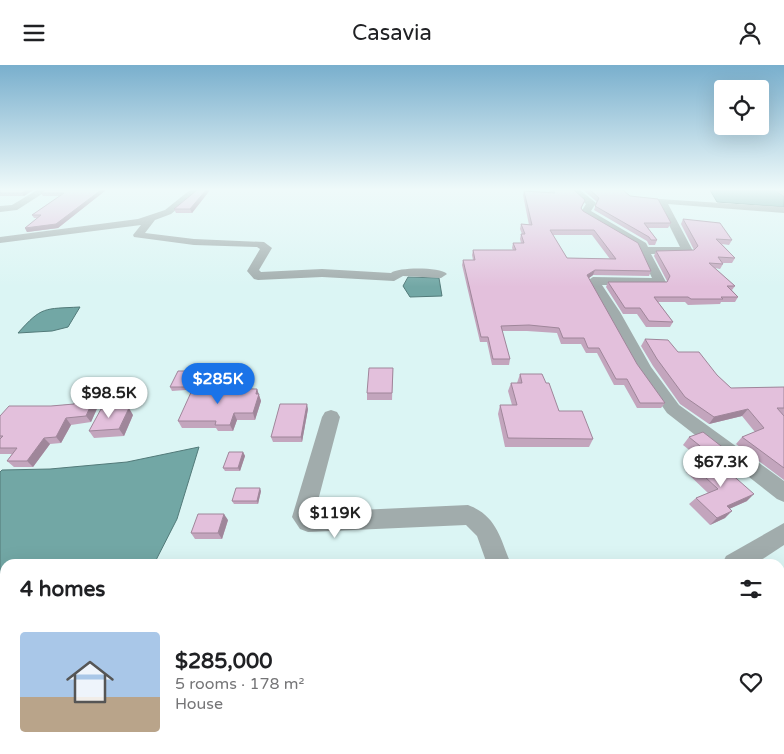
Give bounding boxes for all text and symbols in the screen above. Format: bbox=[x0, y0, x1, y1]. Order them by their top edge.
icon: menu bbox=[20, 19, 48, 47]
icon: person bbox=[736, 19, 764, 47]
text: Casavia bbox=[352, 20, 432, 46]
map controls bbox=[714, 80, 769, 135]
button: locate bbox=[714, 80, 769, 135]
pin: $285K bbox=[183, 363, 253, 405]
text: $285K bbox=[193, 369, 243, 389]
pin: $98.5K bbox=[68, 377, 150, 419]
text: $98.5K bbox=[82, 383, 136, 403]
pin: $67.3K bbox=[680, 445, 762, 488]
text: $67.3K bbox=[694, 452, 748, 472]
pin: $119K bbox=[300, 497, 370, 539]
text: $119K bbox=[310, 503, 360, 523]
icon: filters bbox=[737, 575, 765, 603]
text: 4 homes bbox=[20, 577, 105, 602]
text: $285,000 bbox=[175, 649, 272, 674]
icon: home bbox=[60, 652, 120, 712]
icon: heart bbox=[737, 668, 765, 696]
text: 5 rooms · 178 m² bbox=[175, 674, 304, 694]
text: House bbox=[175, 694, 223, 714]

